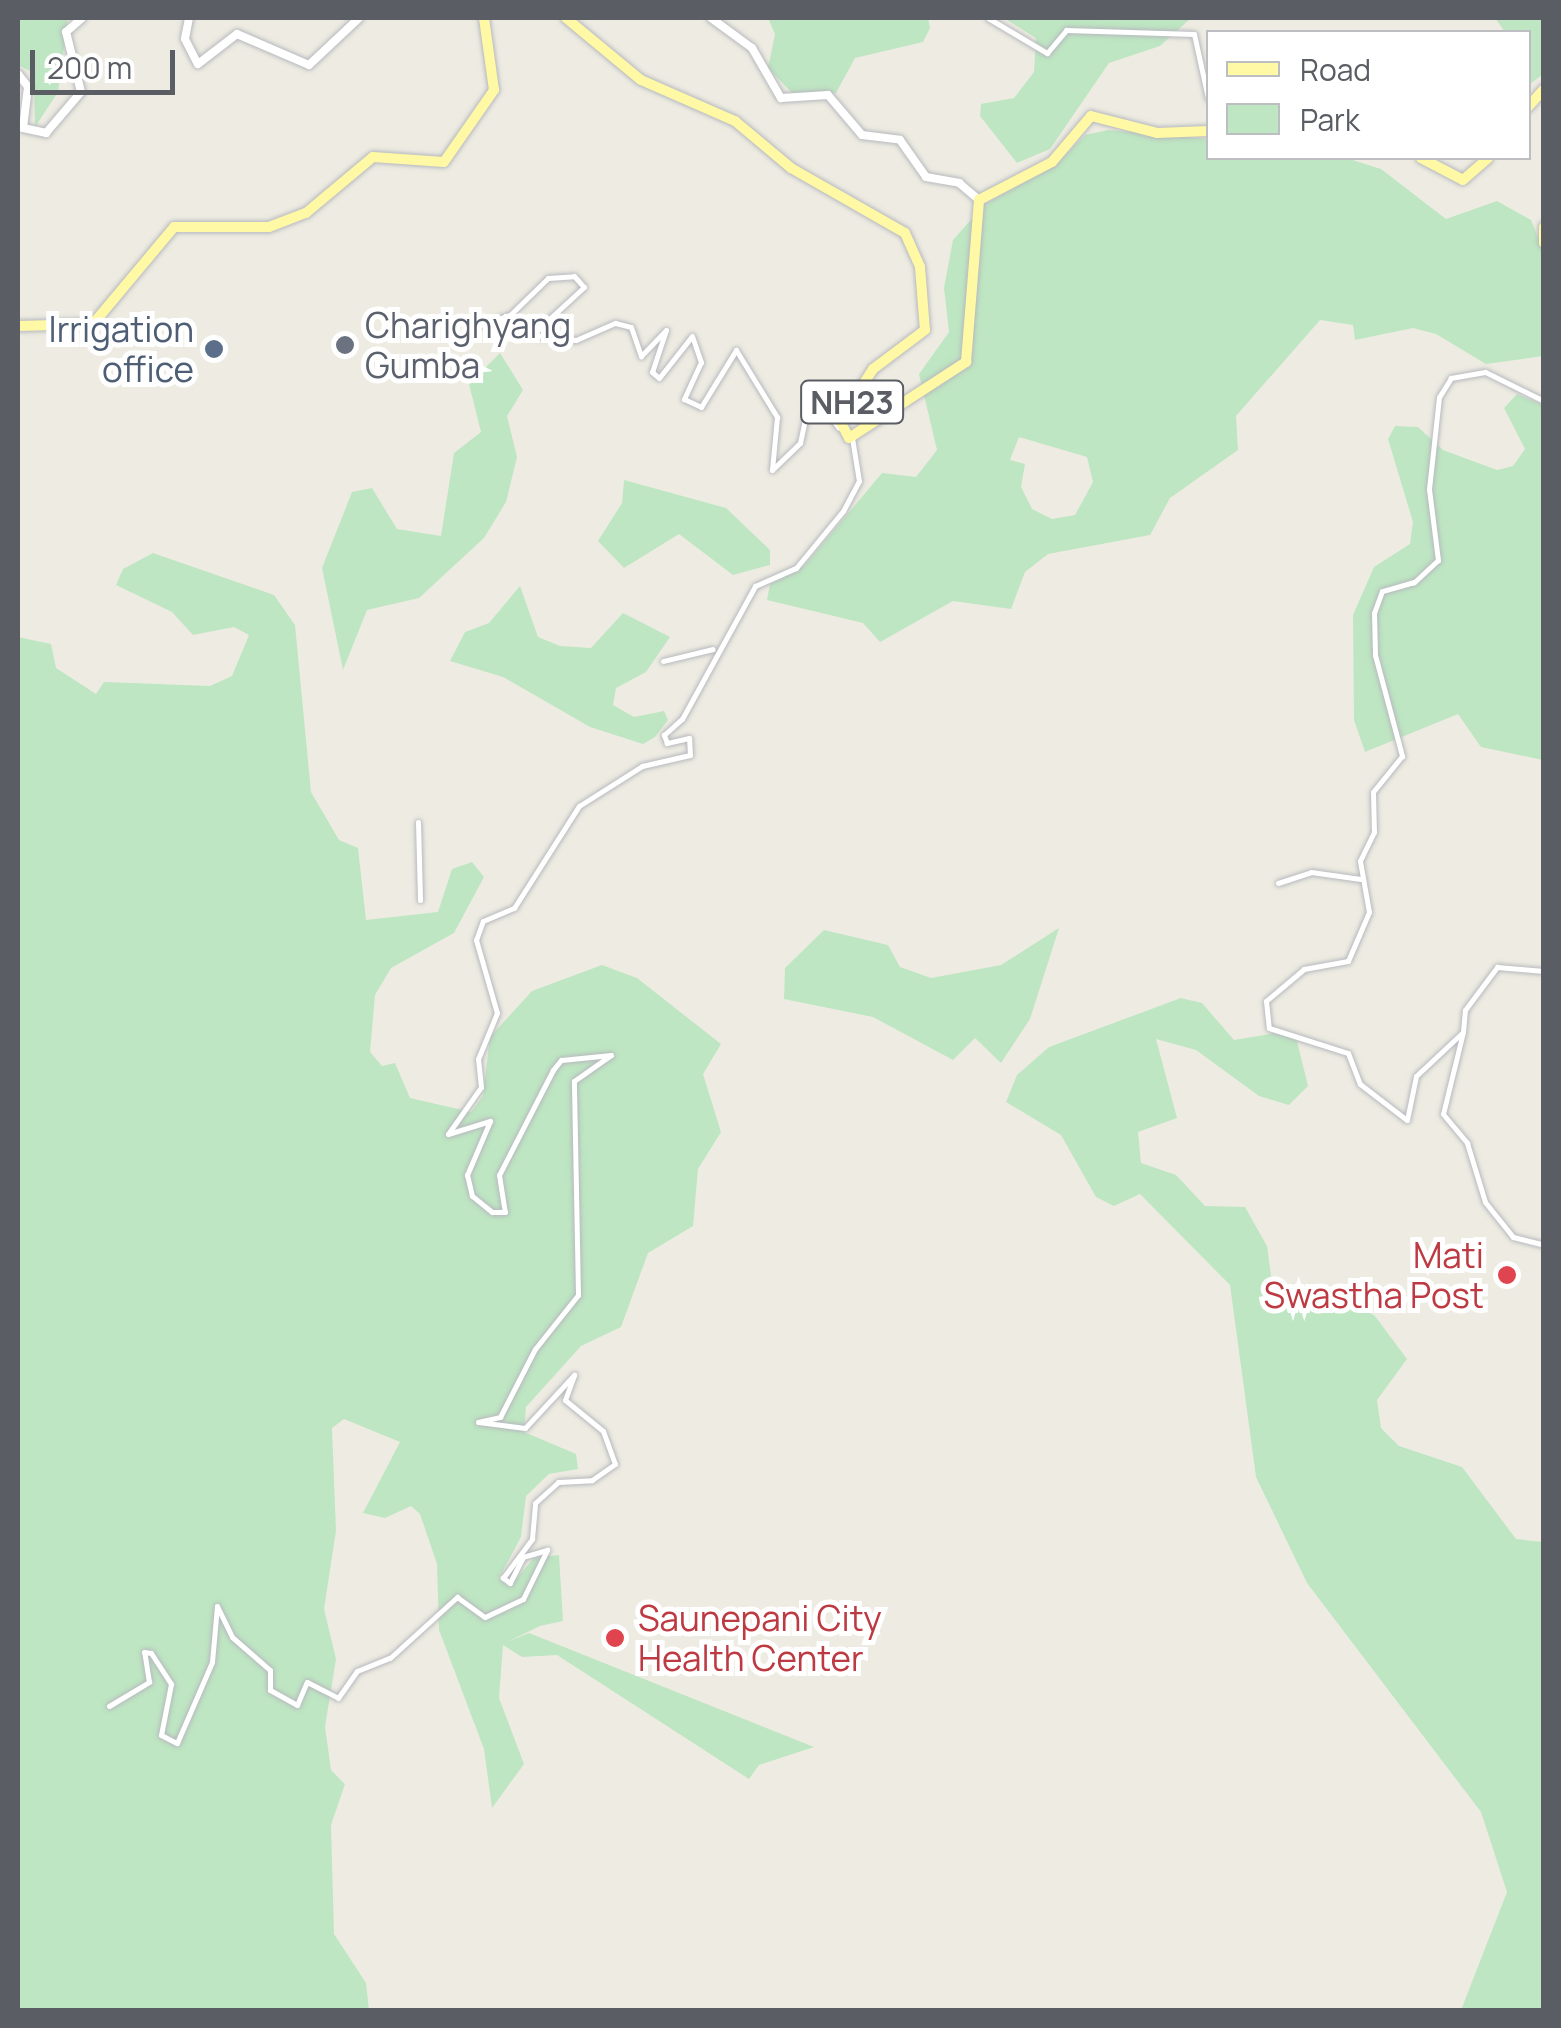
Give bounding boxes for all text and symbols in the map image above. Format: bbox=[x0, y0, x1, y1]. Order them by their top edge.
scale bar bbox=[35, 30, 180, 92]
legend bbox=[1206, 30, 1531, 160]
text: 200 m bbox=[47, 47, 132, 88]
text: Road bbox=[1300, 49, 1371, 90]
text: Park bbox=[1300, 99, 1360, 140]
place label: Charighyang Gumba bbox=[365, 304, 571, 386]
place label: Irrigation office bbox=[49, 308, 194, 390]
marker: Charighyang Gumba bbox=[334, 334, 356, 356]
marker: Irrigation office bbox=[203, 338, 225, 360]
road number: NH23 bbox=[800, 375, 904, 429]
place label: Mati Swastha Post bbox=[1264, 1234, 1484, 1316]
marker: Mati Swastha Post bbox=[1494, 1262, 1520, 1288]
place label: Saunepani City Health Center bbox=[638, 1597, 882, 1679]
marker: Saunepani City Health Center bbox=[602, 1625, 628, 1651]

